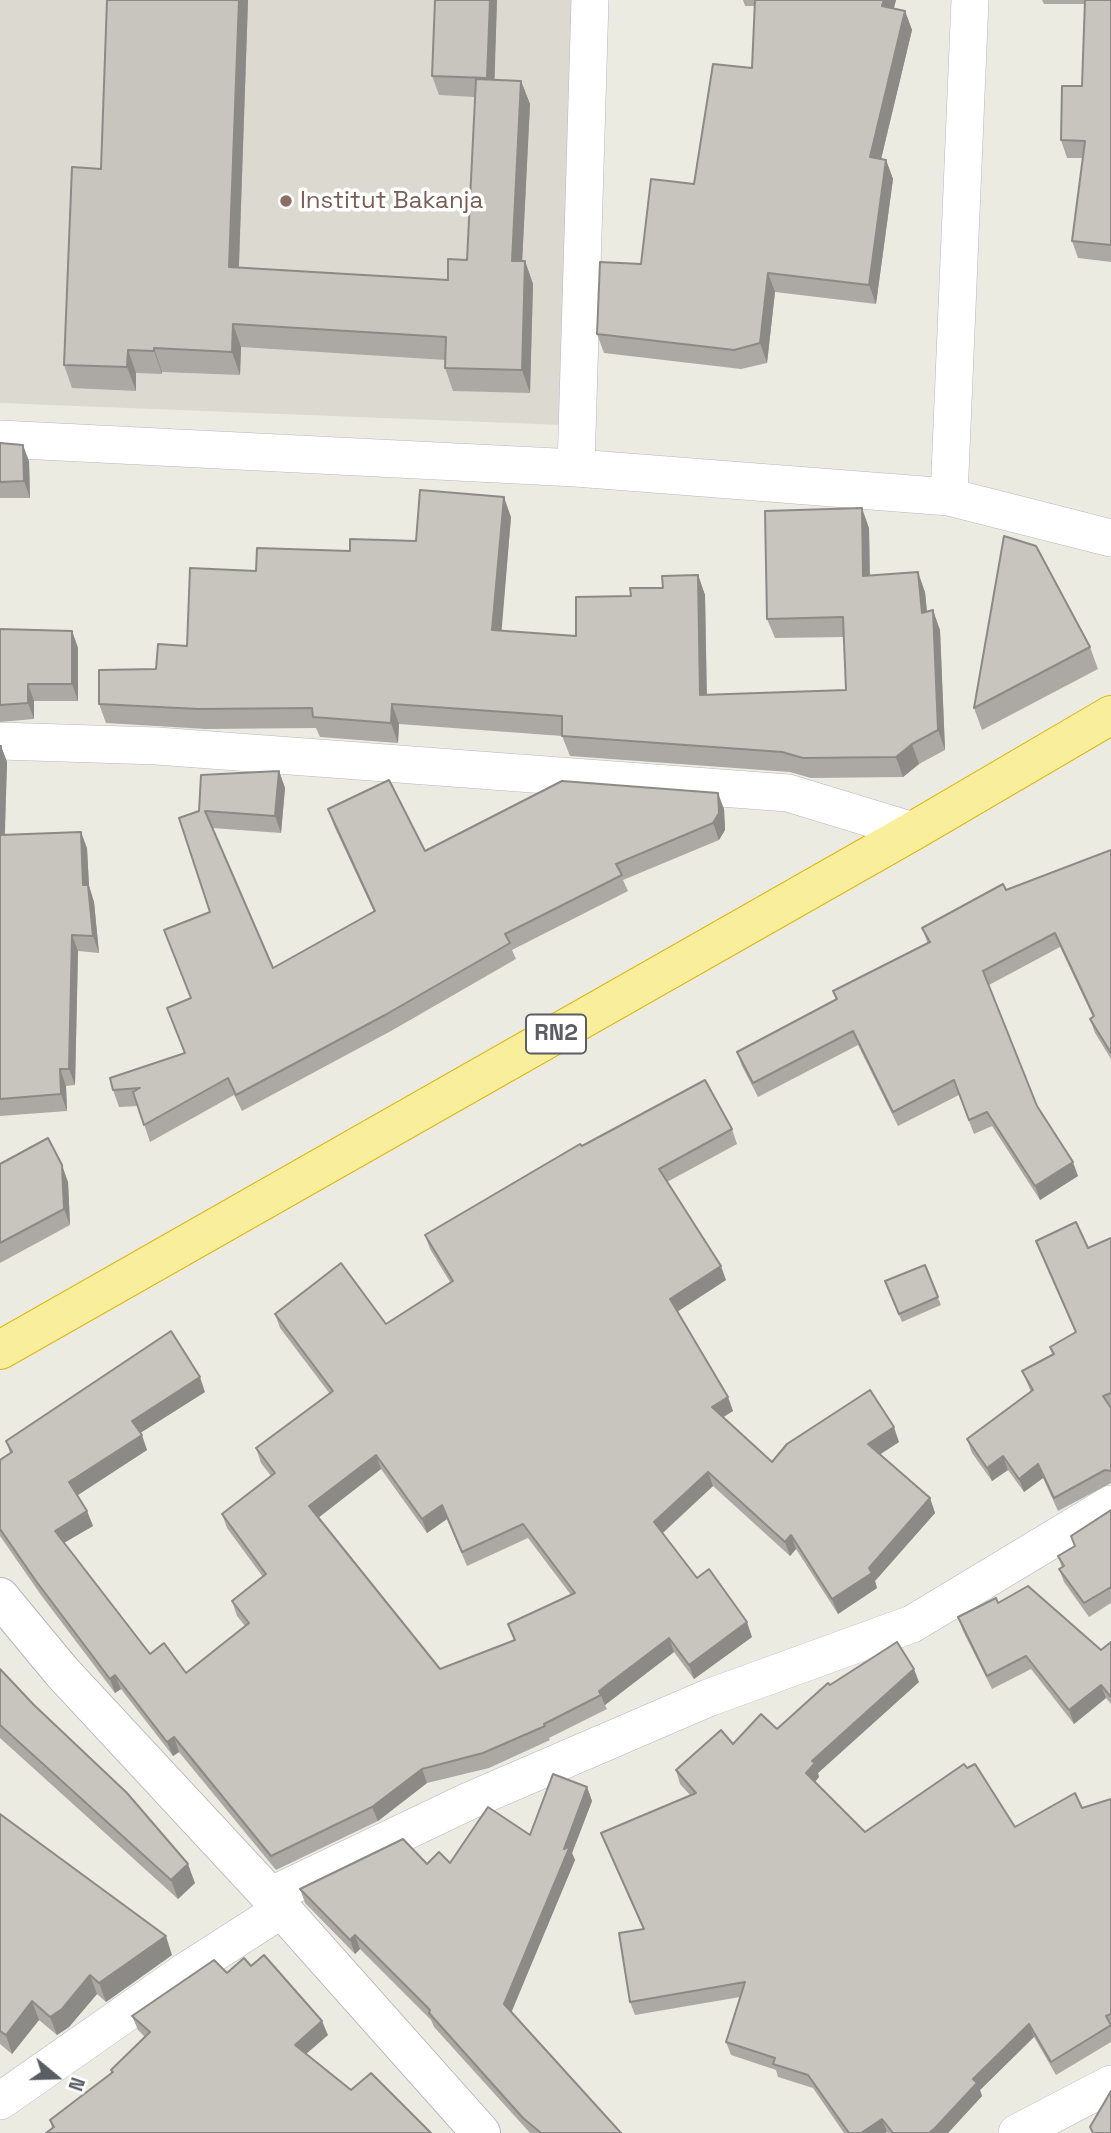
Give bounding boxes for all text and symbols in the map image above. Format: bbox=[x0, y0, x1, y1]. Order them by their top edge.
place label: Institut Bakanja bbox=[300, 187, 483, 215]
marker: Institut Bakanja bbox=[278, 193, 294, 209]
road number: RN2 bbox=[526, 1015, 586, 1054]
north arrow bbox=[21, 2042, 91, 2112]
text: N bbox=[62, 2074, 90, 2094]

